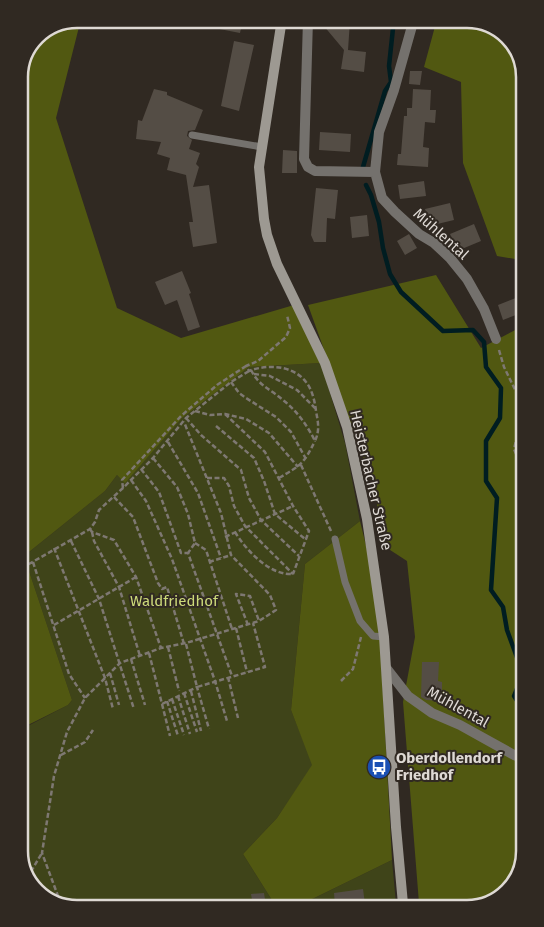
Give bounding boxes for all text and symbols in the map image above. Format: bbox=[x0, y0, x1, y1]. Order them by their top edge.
street label: Mühlental bbox=[410, 204, 473, 264]
street label: Heisterbacher Straße bbox=[346, 408, 396, 552]
park label: Waldfriedhof bbox=[130, 592, 219, 610]
street label: Mühlental bbox=[424, 683, 493, 732]
place label: Oberdollendorf Friedhof bbox=[396, 749, 503, 784]
bus stop icon: Oberdollendorf Friedhof bbox=[366, 754, 392, 780]

